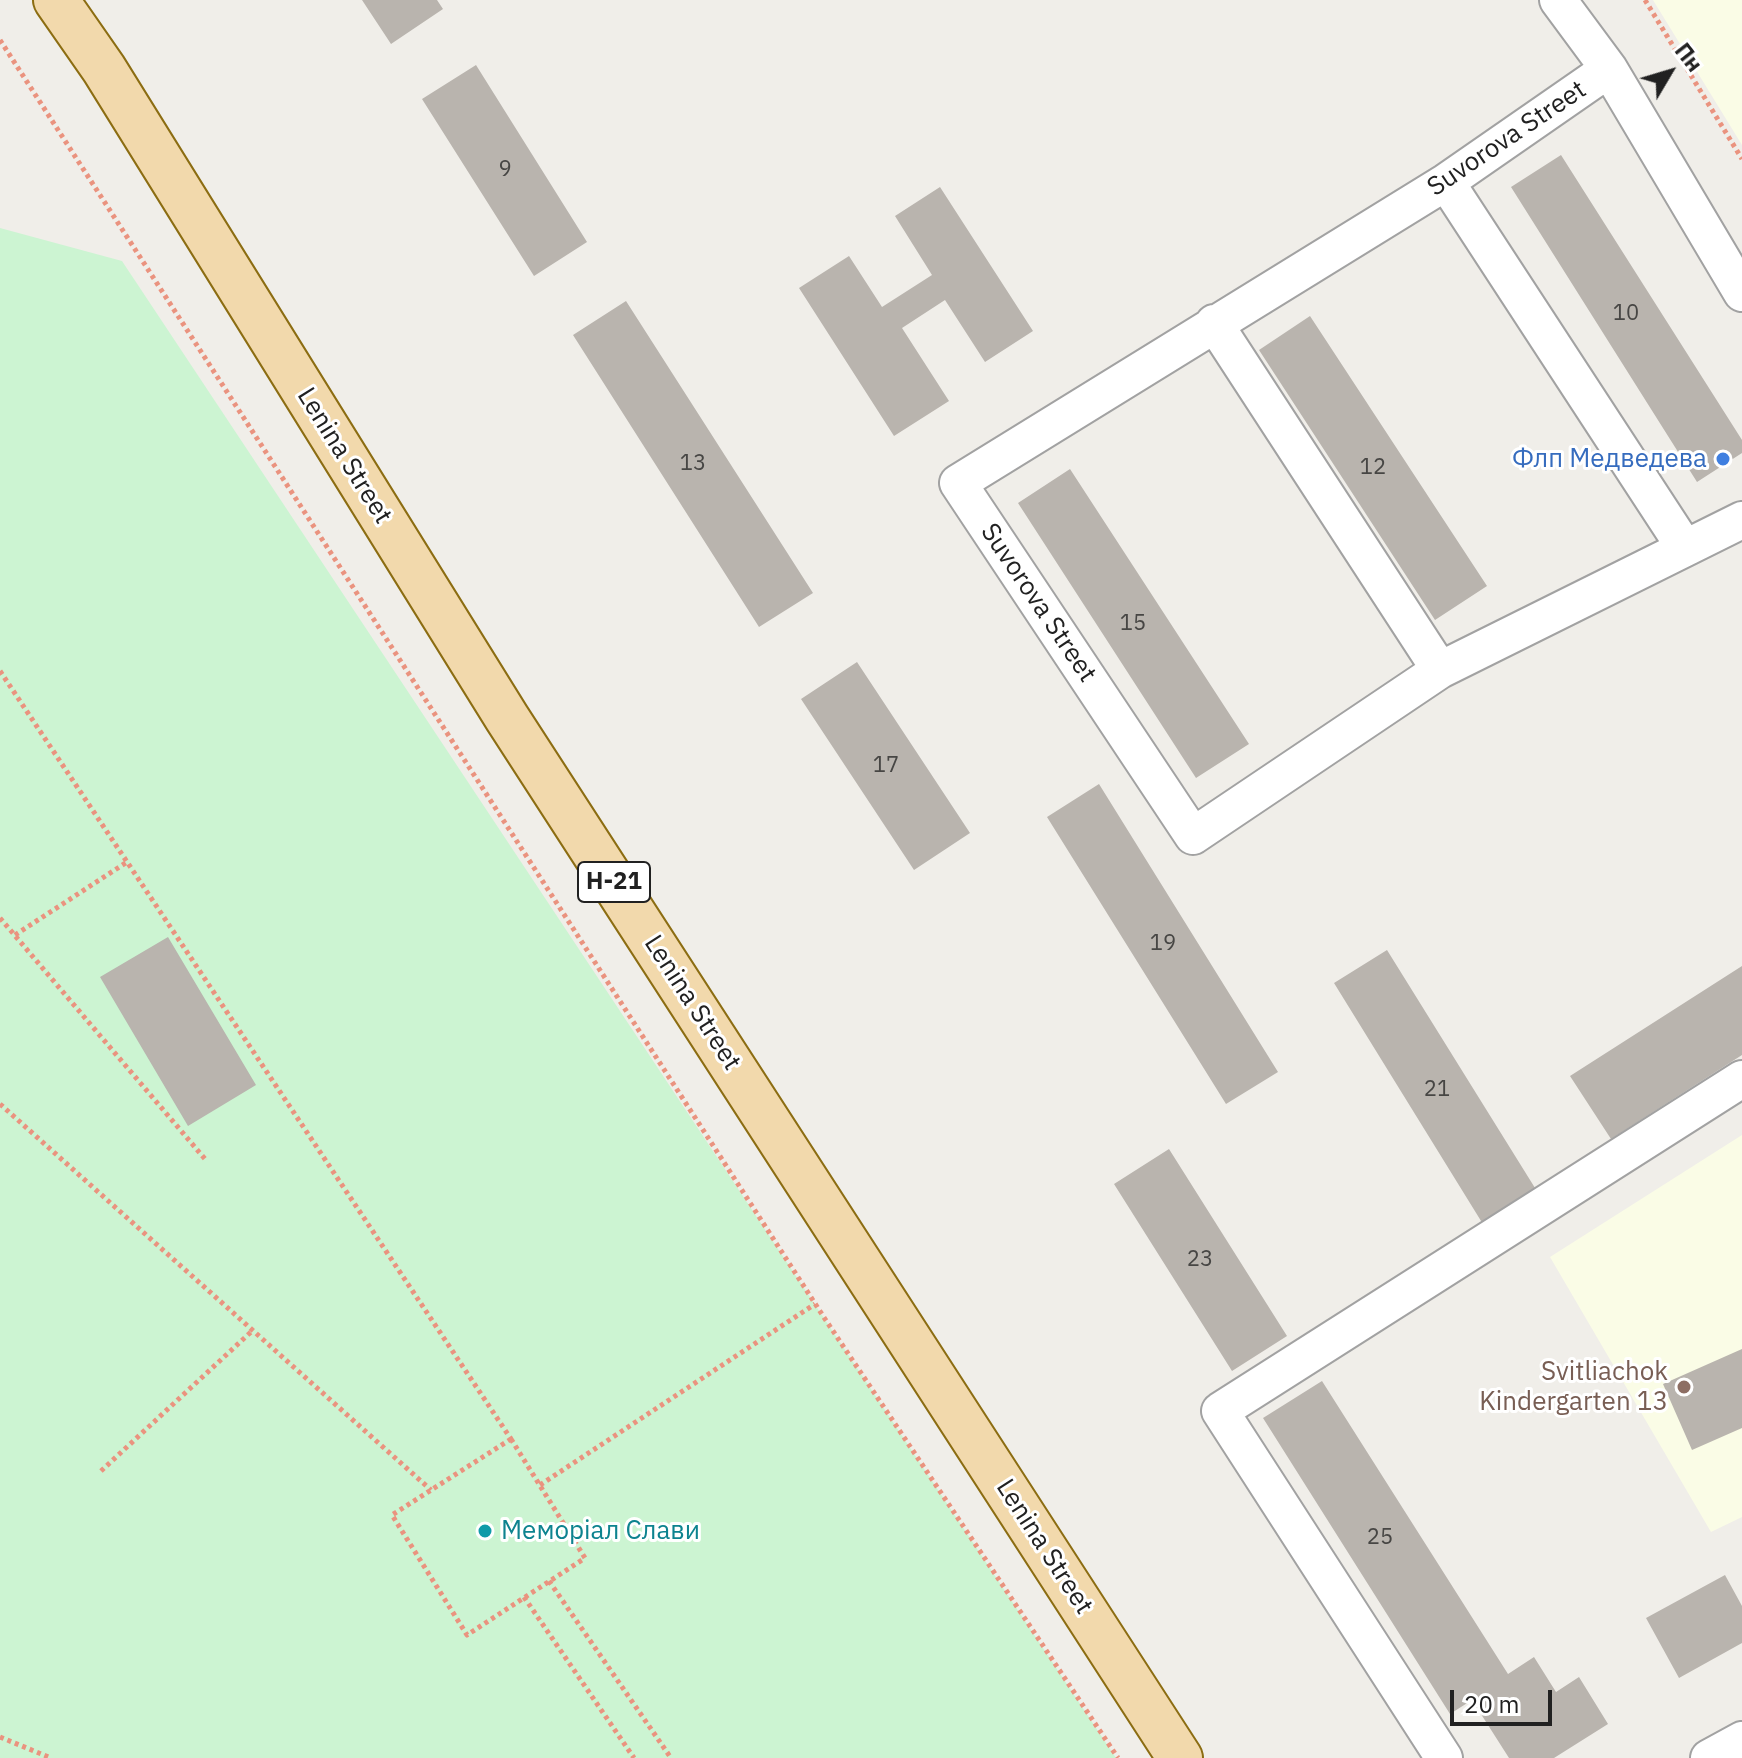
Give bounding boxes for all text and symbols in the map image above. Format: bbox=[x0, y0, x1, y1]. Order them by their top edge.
north arrow bbox=[1630, 32, 1710, 112]
text: Пн bbox=[1669, 37, 1710, 77]
street label: Suvorova Street bbox=[1422, 74, 1592, 204]
house number: 9 bbox=[498, 157, 512, 183]
house number: 10 bbox=[1613, 301, 1639, 327]
street label: Lenina Street bbox=[290, 382, 398, 530]
place label: Флп Медведева bbox=[1512, 443, 1707, 475]
marker: Флп Медведева bbox=[1714, 450, 1732, 468]
house number: 13 bbox=[680, 451, 706, 477]
house number: 12 bbox=[1360, 455, 1386, 481]
street label: Suvorova Street bbox=[973, 518, 1103, 688]
house number: 15 bbox=[1120, 611, 1146, 637]
house number: 17 bbox=[873, 753, 899, 779]
road number: Н-21 bbox=[578, 862, 650, 902]
street label: Lenina Street bbox=[637, 930, 747, 1076]
house number: 19 bbox=[1150, 931, 1176, 957]
house number: 21 bbox=[1424, 1077, 1450, 1103]
house number: 23 bbox=[1187, 1247, 1213, 1273]
place label: Svitliachok Kindergarten 13 bbox=[1479, 1356, 1668, 1418]
marker: Svitliachok Kindergarten 13 bbox=[1675, 1378, 1693, 1396]
street label: Lenina Street bbox=[989, 1474, 1099, 1620]
place label: Меморіал Слави bbox=[501, 1515, 700, 1547]
marker: Меморіал Слави bbox=[476, 1522, 494, 1540]
house number: 25 bbox=[1367, 1525, 1393, 1551]
scale bar bbox=[1454, 1674, 1556, 1724]
text: 20 m bbox=[1464, 1688, 1519, 1720]

